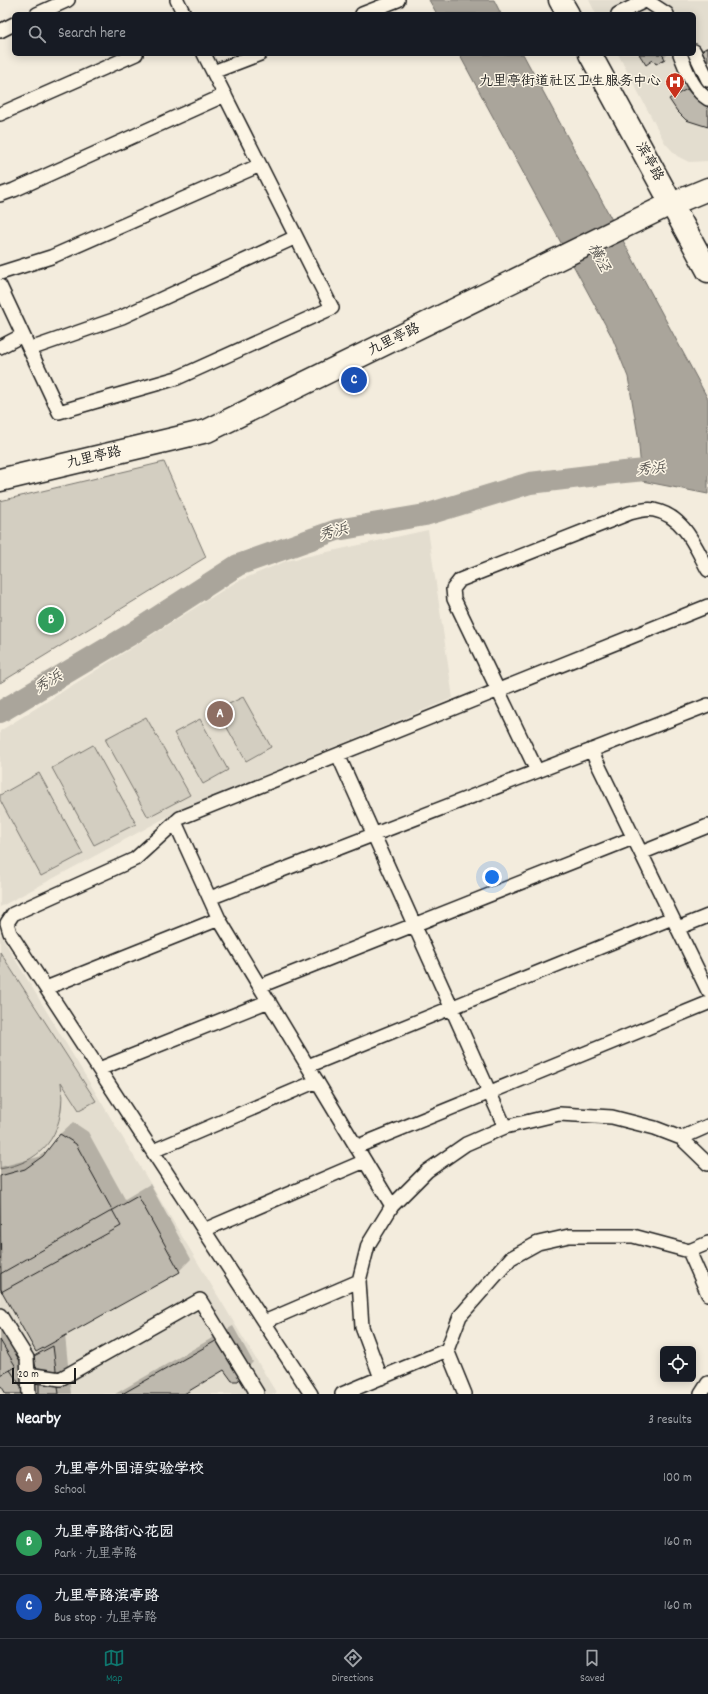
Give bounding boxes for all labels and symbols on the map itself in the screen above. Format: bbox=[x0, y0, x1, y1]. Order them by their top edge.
hospital icon: 九里亭街道社区卫生服务中心 bbox=[664, 71, 686, 99]
place label: 九里亭街道社区卫生服务中心 bbox=[479, 72, 661, 92]
street label: 滨亭路 bbox=[630, 139, 668, 185]
water label: 横泾 bbox=[581, 240, 615, 277]
street label: 九里亭路 bbox=[364, 319, 424, 361]
pin: C bbox=[341, 365, 367, 395]
street label: 九里亭路 bbox=[64, 442, 124, 474]
water label: 秀浜 bbox=[635, 457, 668, 483]
water label: 秀浜 bbox=[317, 518, 352, 548]
pin: B bbox=[38, 605, 64, 635]
water label: 秀浜 bbox=[30, 665, 68, 700]
pin: A bbox=[207, 699, 233, 729]
your location bbox=[482, 867, 502, 887]
scale bar bbox=[12, 1366, 76, 1385]

